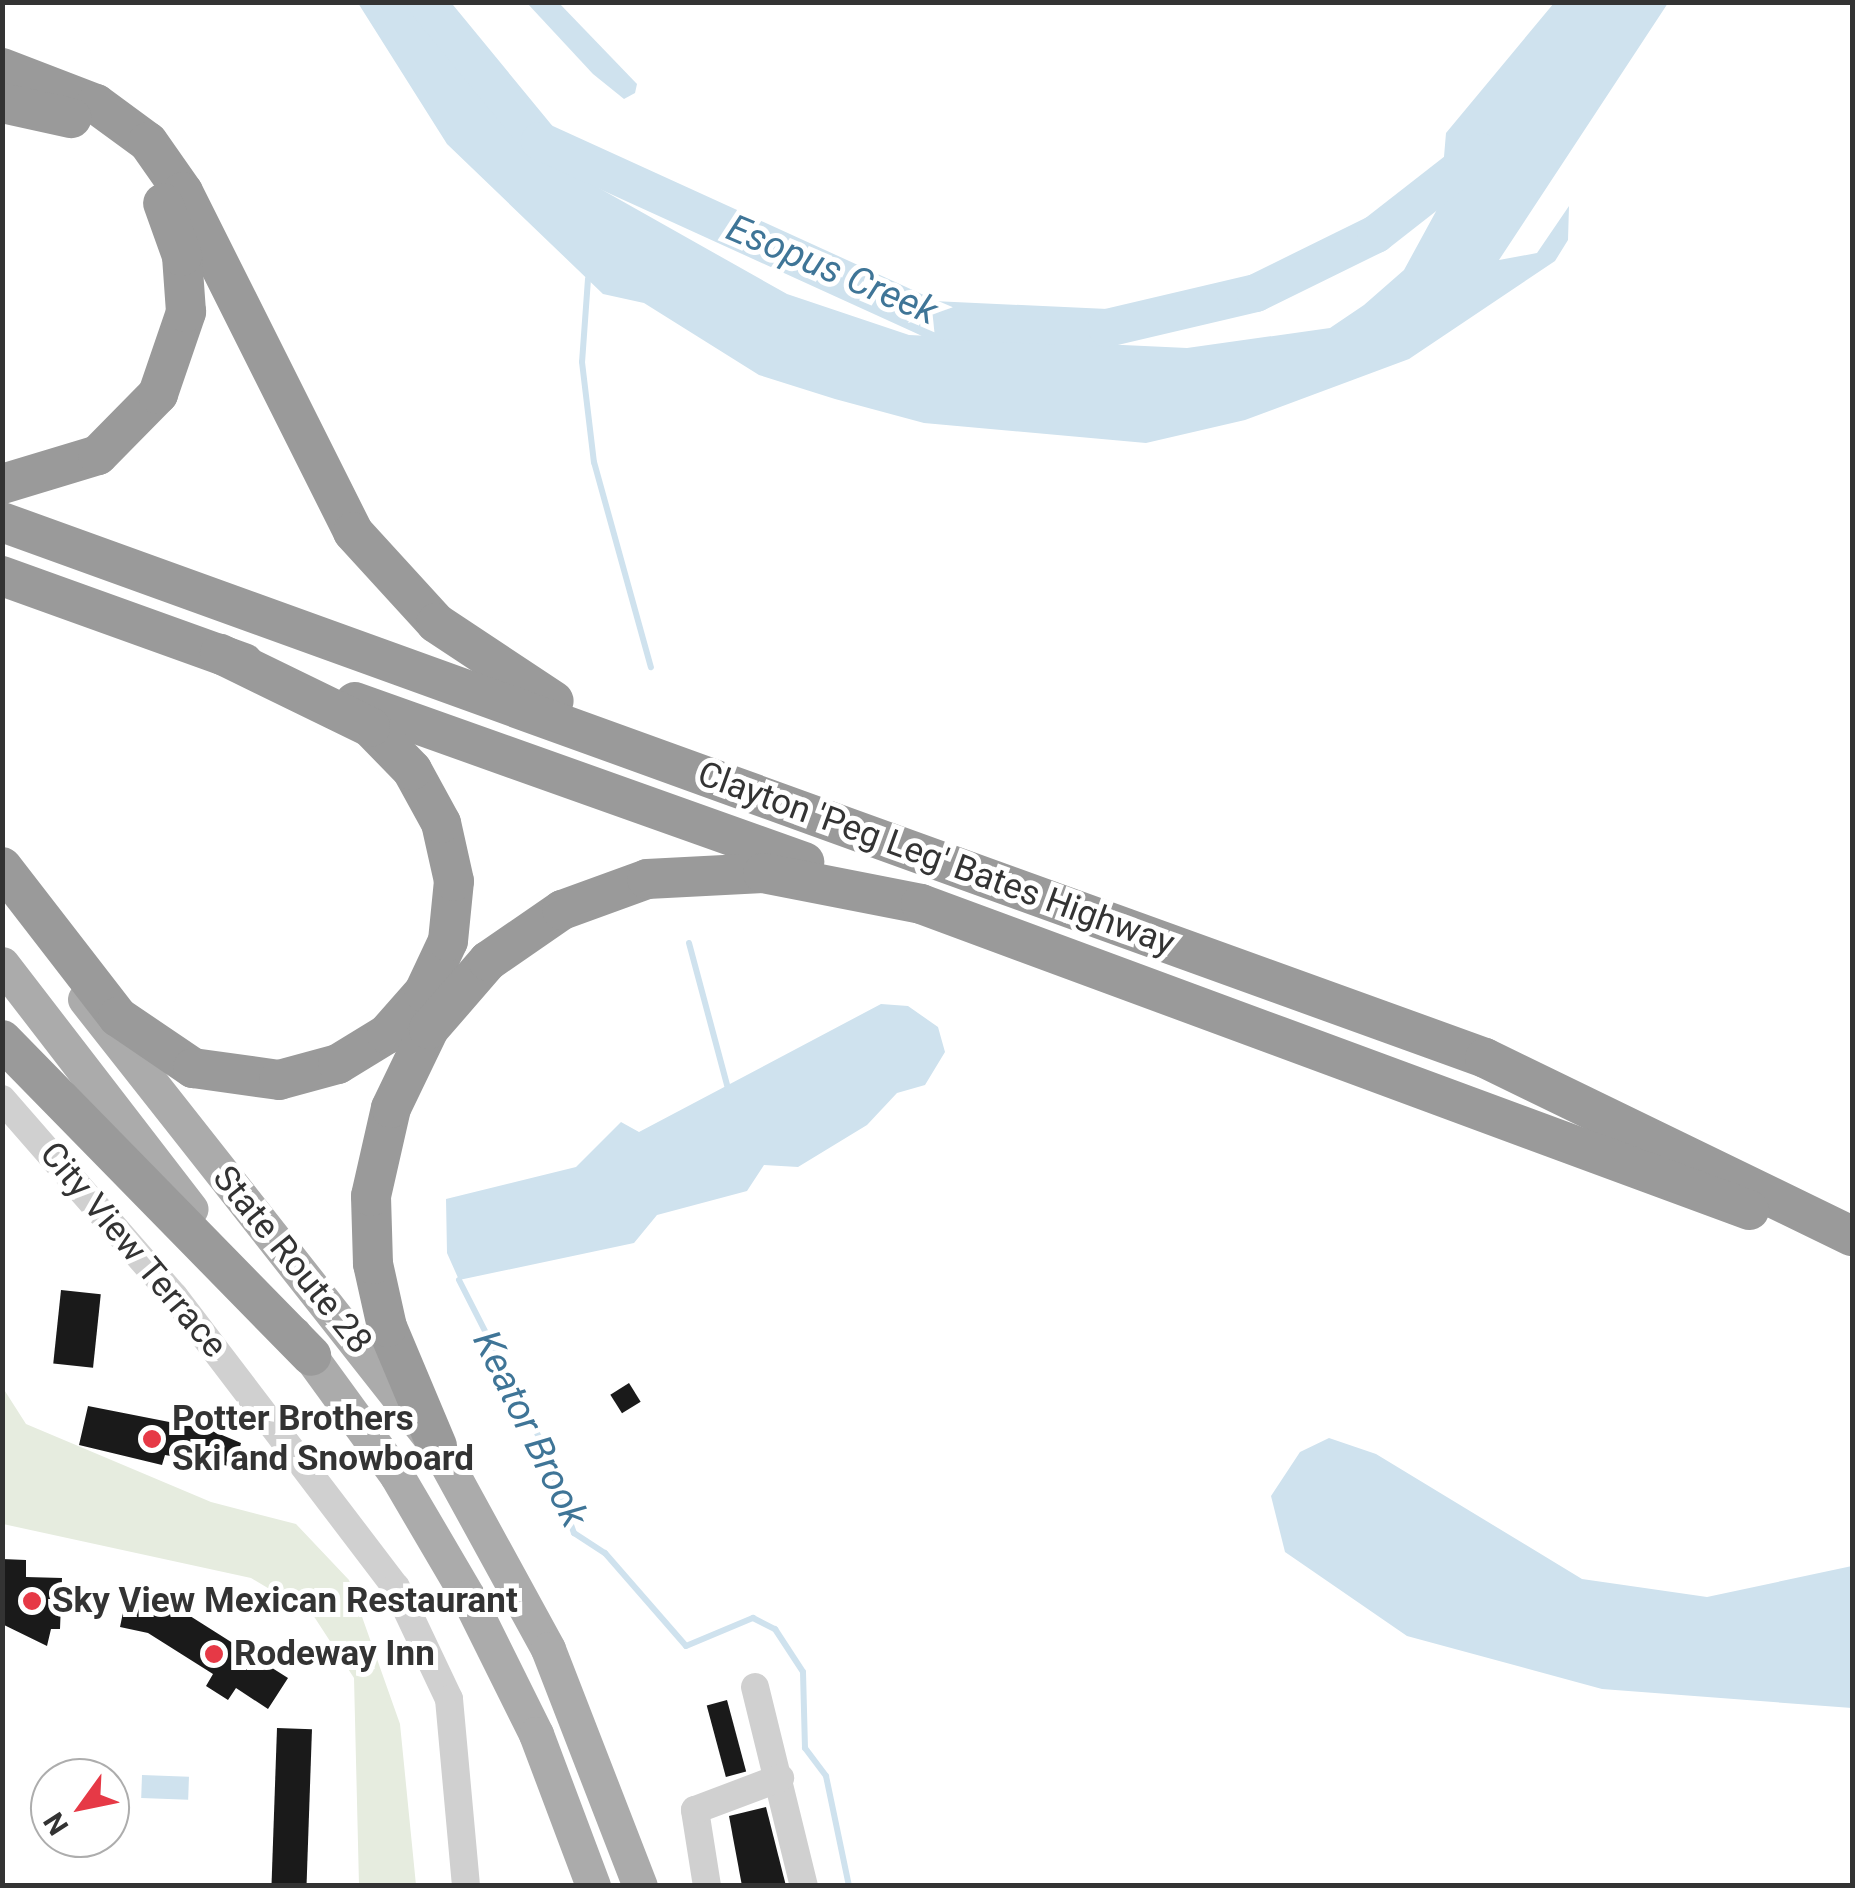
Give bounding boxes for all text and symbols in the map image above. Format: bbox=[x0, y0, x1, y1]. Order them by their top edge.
water label: Esopus Creek bbox=[720, 205, 944, 335]
street label: Clayton 'Peg Leg' Bates Highway bbox=[692, 753, 1180, 965]
street label: City View Terrace bbox=[30, 1133, 236, 1367]
street label: State Route 28 bbox=[204, 1158, 380, 1362]
water label: Keator Brook bbox=[463, 1323, 597, 1535]
place label: Potter Brothers Ski and Snowboard bbox=[172, 1398, 474, 1480]
marker: Potter Brothers Ski and Snowboard bbox=[141, 1428, 163, 1450]
place label: Sky View Mexican Restaurant bbox=[52, 1580, 518, 1622]
marker: Sky View Mexican Restaurant bbox=[21, 1590, 43, 1612]
place label: Rodeway Inn bbox=[234, 1633, 435, 1675]
marker: Rodeway Inn bbox=[203, 1643, 225, 1665]
north arrow bbox=[30, 1758, 130, 1858]
text: N bbox=[37, 1806, 75, 1841]

